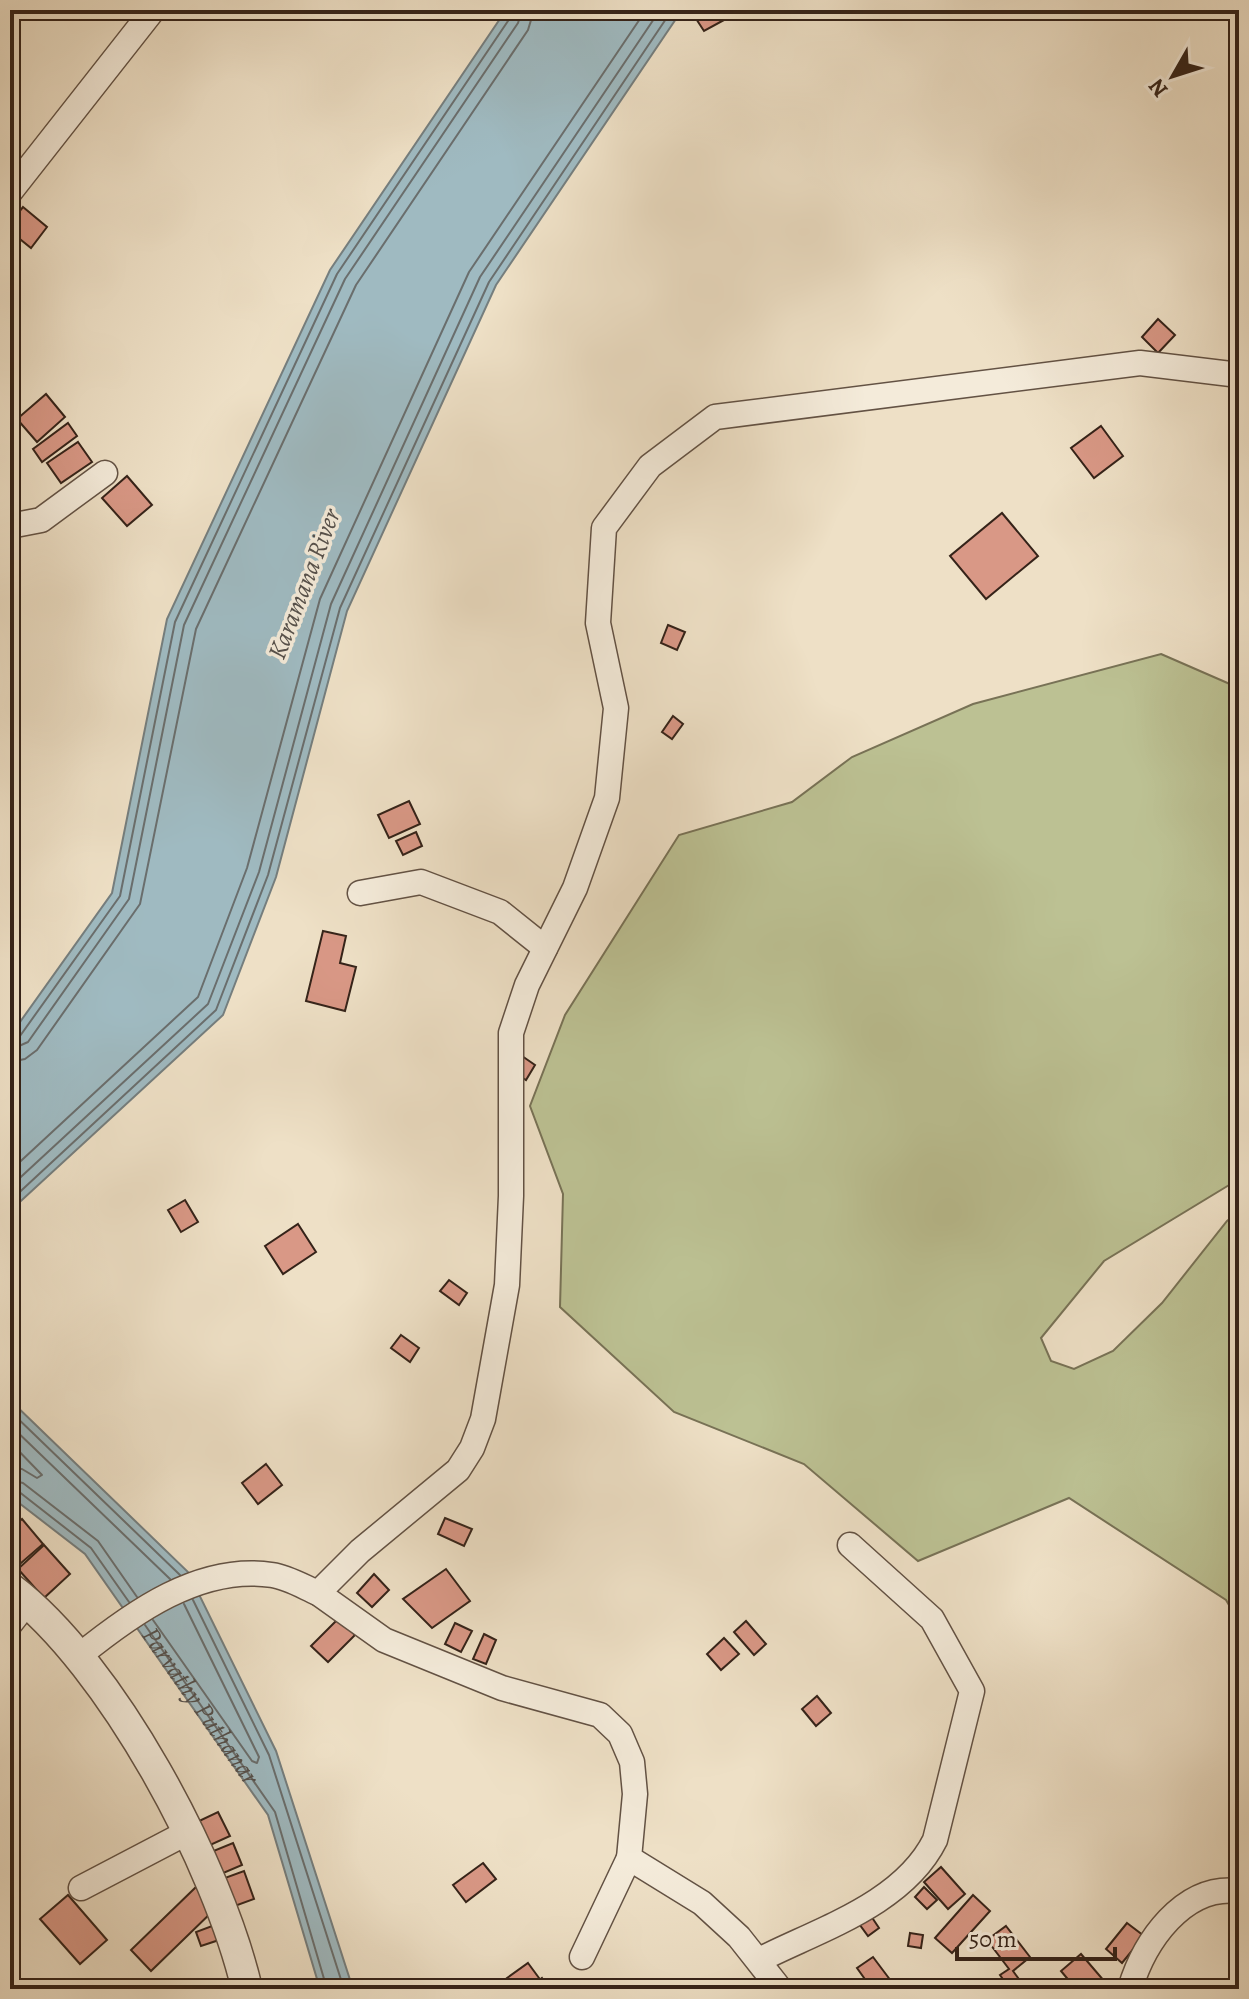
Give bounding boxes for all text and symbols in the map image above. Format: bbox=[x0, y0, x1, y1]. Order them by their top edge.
north arrow bbox=[1133, 36, 1213, 116]
text: N bbox=[1142, 72, 1175, 104]
water label: Karamana River bbox=[259, 503, 349, 664]
water label: Parvathy Puthanar bbox=[134, 1620, 269, 1792]
scale bar bbox=[957, 1911, 1115, 1961]
text: 50 m bbox=[969, 1923, 1017, 1955]

